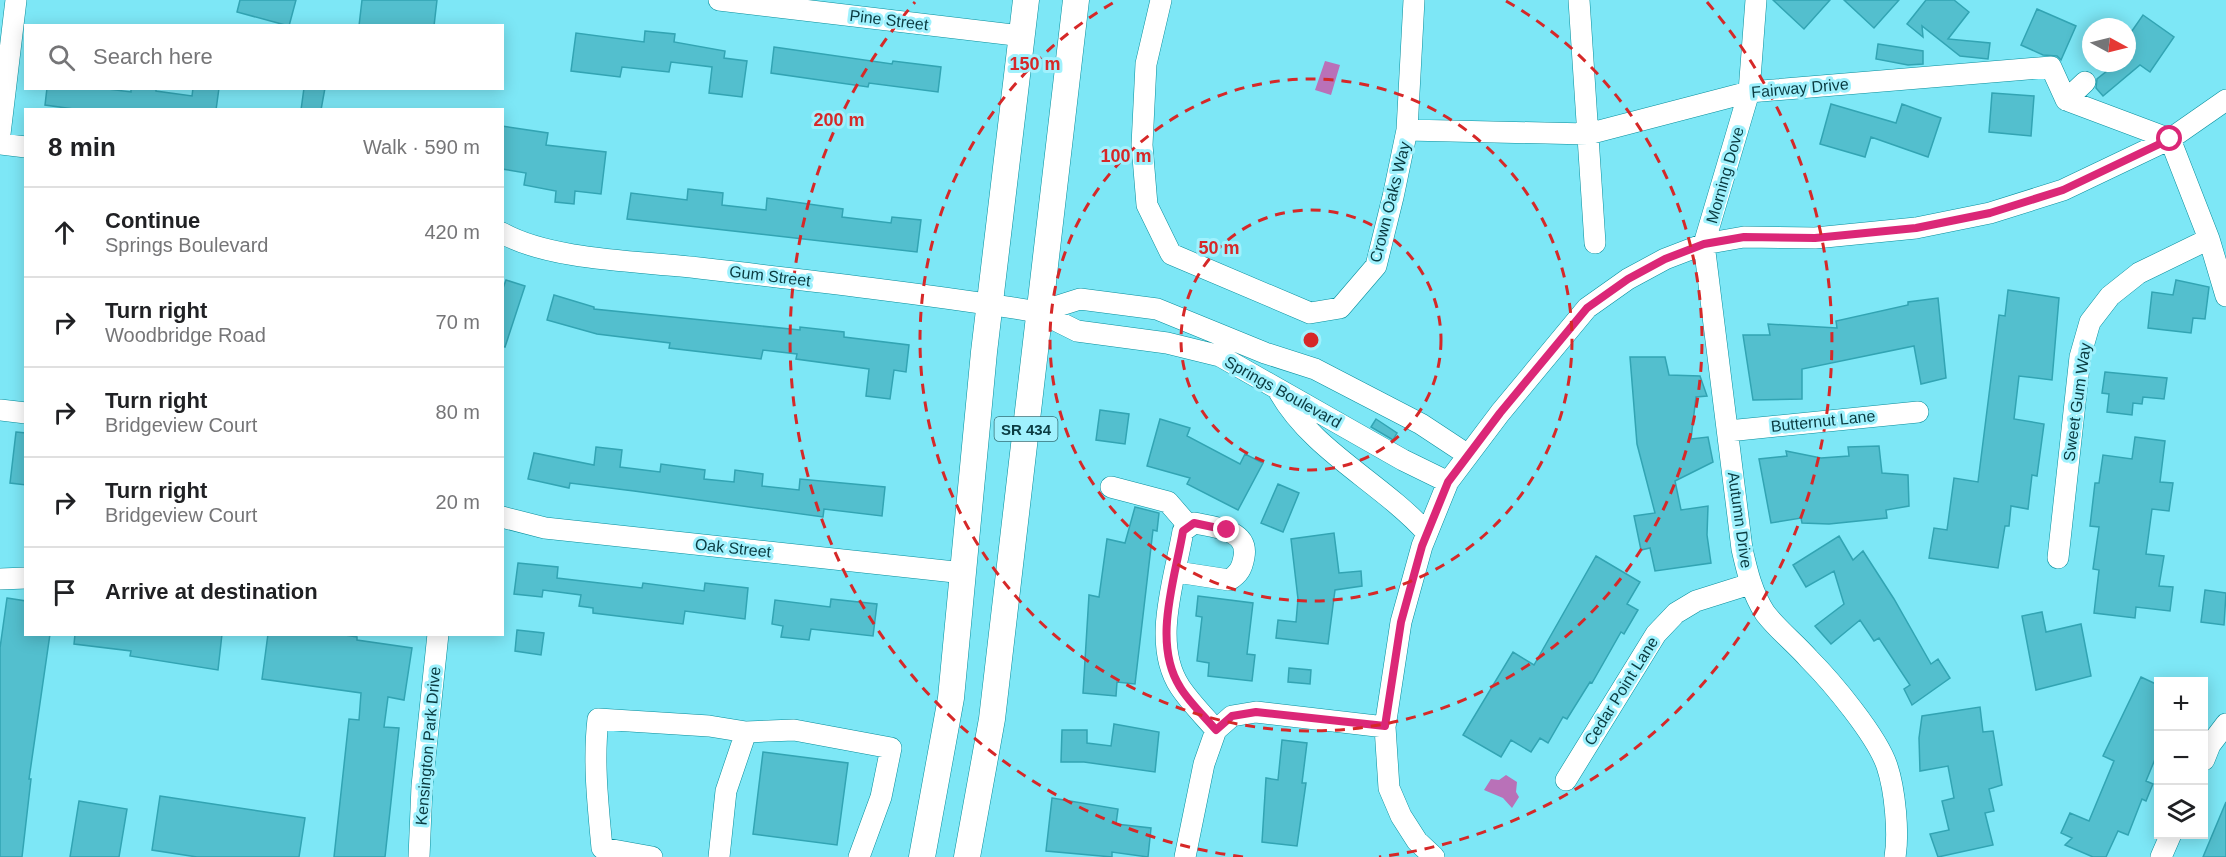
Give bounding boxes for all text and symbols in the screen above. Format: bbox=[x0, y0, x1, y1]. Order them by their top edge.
street label: Pine Street bbox=[849, 7, 930, 33]
north arrow bbox=[2082, 18, 2136, 72]
search box bbox=[24, 24, 504, 90]
icon: search bbox=[45, 41, 78, 74]
text: Search here bbox=[93, 44, 213, 69]
text: 150 m bbox=[1009, 54, 1061, 74]
street label: Fairway Drive bbox=[1751, 75, 1850, 101]
text: 200 m bbox=[813, 110, 865, 130]
street label: Morning Dove bbox=[1703, 125, 1747, 225]
route start bbox=[2156, 125, 2182, 151]
text: 8 min bbox=[48, 132, 116, 162]
text: Walk · 590 m bbox=[363, 136, 480, 158]
street label: Crown Oaks Way bbox=[1367, 140, 1413, 264]
text: 100 m bbox=[1100, 146, 1152, 166]
text: Continue bbox=[105, 208, 200, 233]
icon: ahead bbox=[48, 216, 81, 249]
text: 420 m bbox=[424, 221, 480, 243]
text: Springs Boulevard bbox=[105, 234, 268, 256]
text: 50 m bbox=[1198, 238, 1240, 258]
street label: Gum Street bbox=[728, 263, 812, 289]
text: Turn right bbox=[105, 298, 207, 323]
icon: right bbox=[48, 306, 81, 339]
text: 70 m bbox=[436, 311, 480, 333]
text: Woodbridge Road bbox=[105, 324, 266, 346]
centre of rings bbox=[1301, 330, 1321, 350]
street label: Sweet Gum Way bbox=[2060, 342, 2094, 462]
street label: Springs Boulevard bbox=[1222, 353, 1344, 431]
text: Turn right bbox=[105, 388, 207, 413]
icon: right bbox=[48, 396, 81, 429]
text: 80 m bbox=[436, 401, 480, 423]
street label: Butternut Lane bbox=[1770, 407, 1876, 435]
text: Bridgeview Court bbox=[105, 414, 257, 436]
road number: SR 434 bbox=[994, 417, 1058, 441]
street label: Autumn Drive bbox=[1725, 471, 1755, 569]
text: Turn right bbox=[105, 478, 207, 503]
icon: right bbox=[48, 486, 81, 519]
text: 20 m bbox=[436, 491, 480, 513]
text: Bridgeview Court bbox=[105, 504, 257, 526]
route end bbox=[1213, 516, 1239, 542]
street label: Oak Street bbox=[694, 536, 772, 561]
icon: arrive bbox=[48, 576, 81, 609]
text: Arrive at destination bbox=[105, 579, 318, 604]
street label: Cedar Point Lane bbox=[1581, 634, 1661, 748]
street label: Kensington Park Drive bbox=[413, 666, 443, 826]
map controls bbox=[2154, 677, 2208, 839]
button: + bbox=[2154, 677, 2208, 731]
button: − bbox=[2154, 731, 2208, 785]
button: layers bbox=[2154, 785, 2208, 839]

